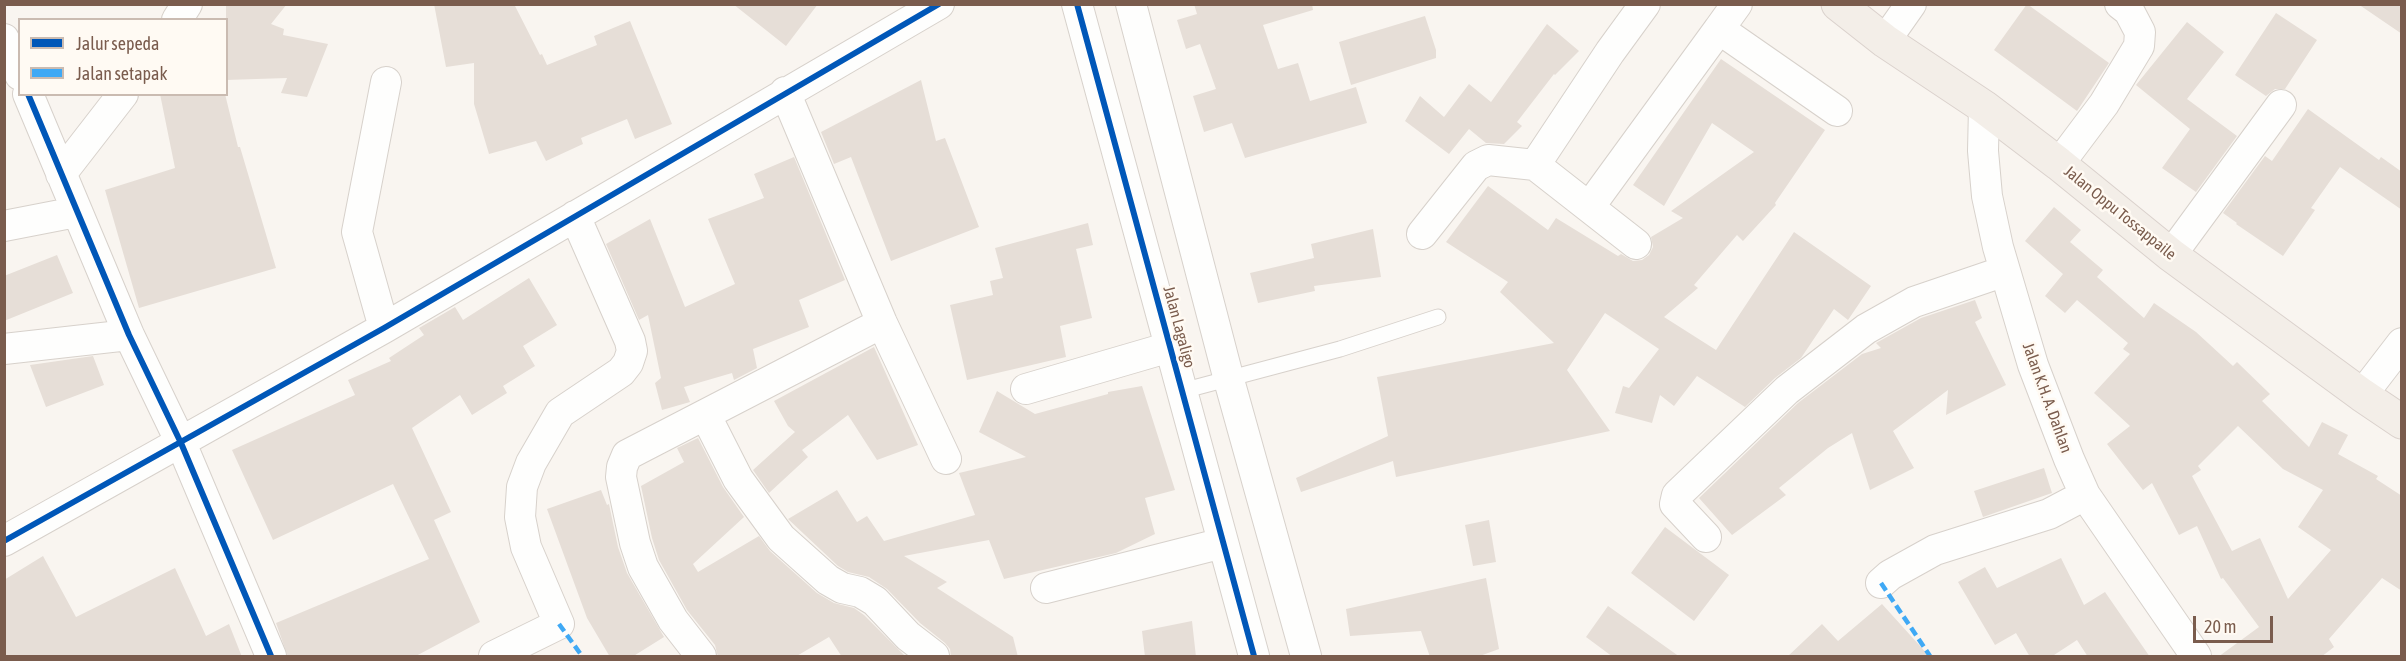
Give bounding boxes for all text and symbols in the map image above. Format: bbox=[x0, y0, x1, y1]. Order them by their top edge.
legend bbox=[18, 18, 228, 96]
text: Jalur sepeda bbox=[76, 33, 159, 54]
text: Jalan setapak bbox=[76, 63, 167, 84]
street label: Jalan Oppu Tossappaile bbox=[2060, 162, 2180, 264]
street label: Jalan Lagaligo bbox=[1159, 284, 1199, 370]
street label: Jalan K.H. A. Dahlan bbox=[2018, 340, 2076, 456]
scale bar bbox=[2196, 604, 2276, 642]
text: 20 m bbox=[2204, 616, 2236, 637]

